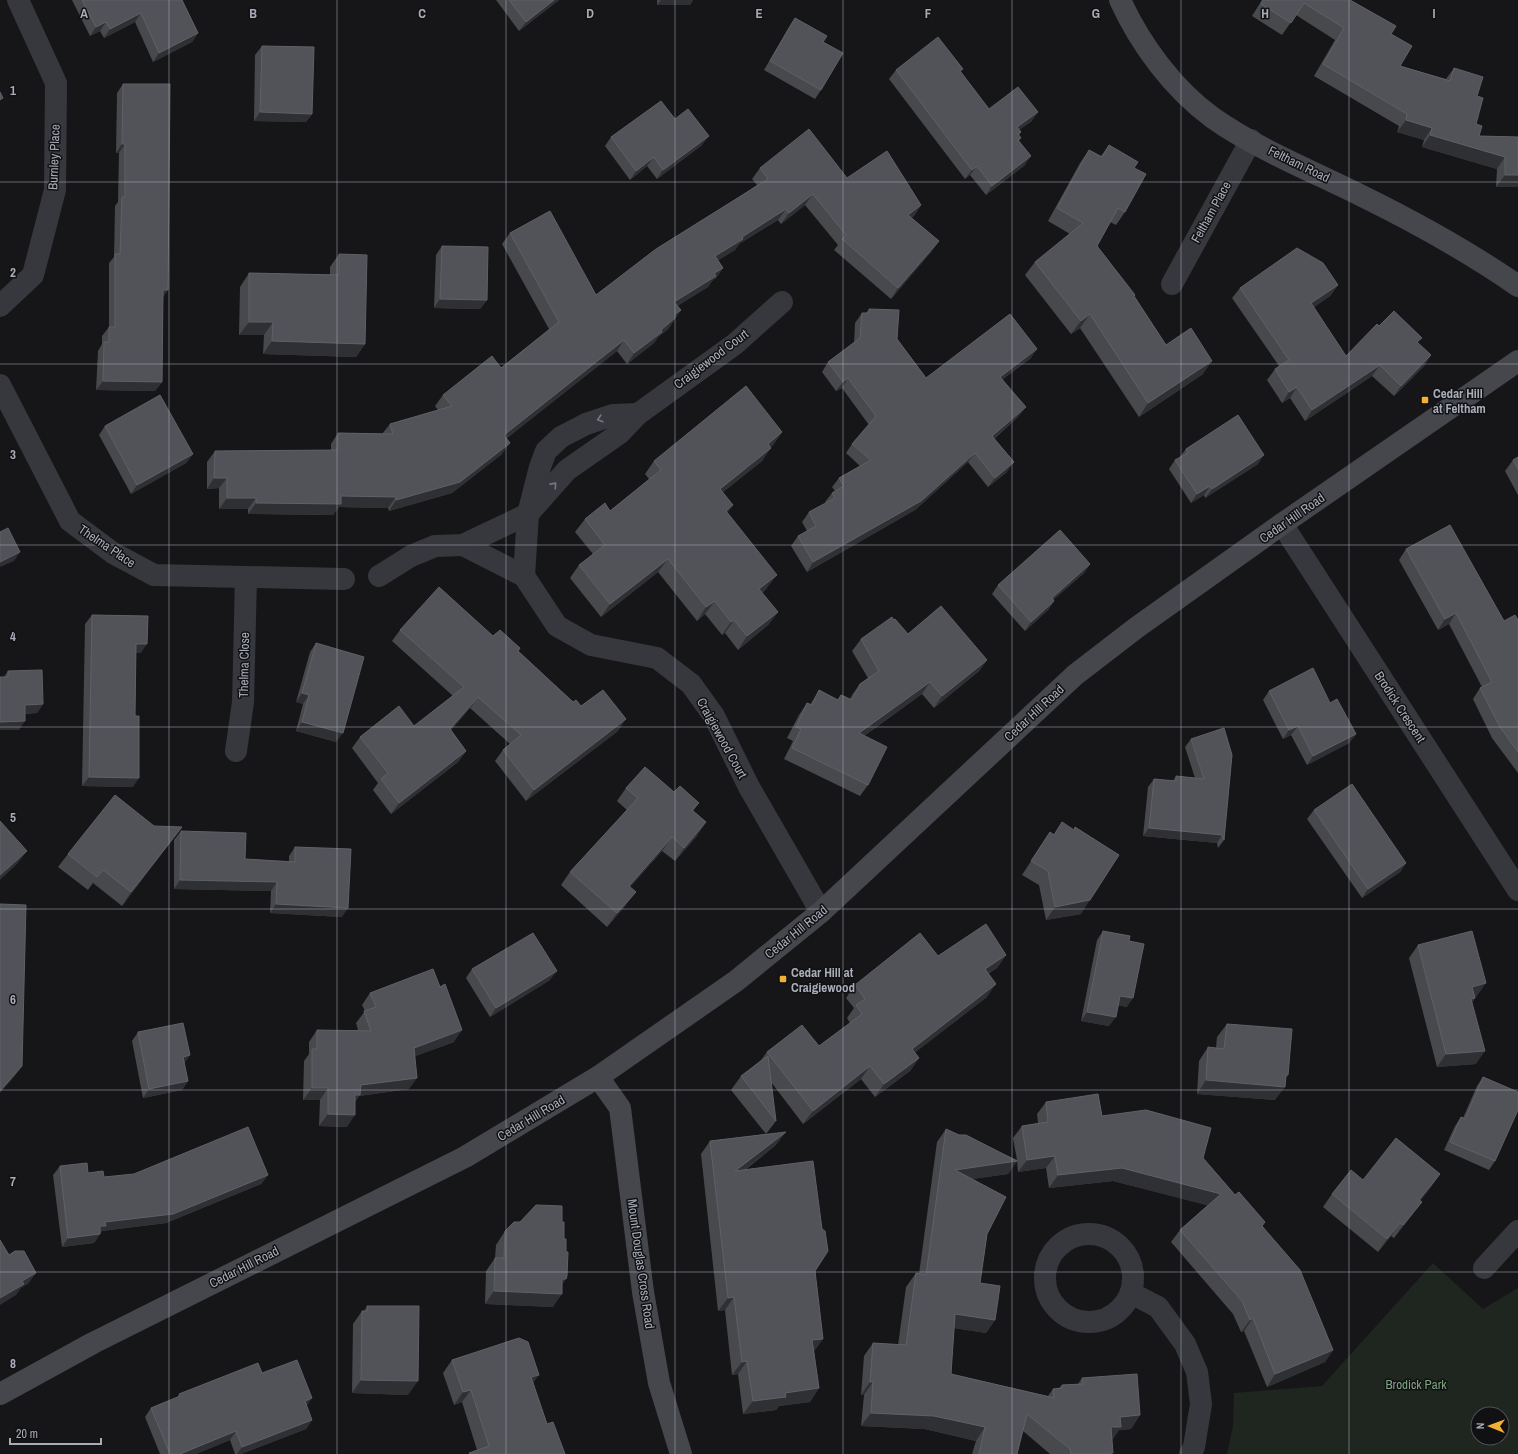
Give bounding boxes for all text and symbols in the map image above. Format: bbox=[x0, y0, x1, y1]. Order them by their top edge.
text: A bbox=[80, 5, 88, 22]
text: B bbox=[249, 5, 257, 22]
text: C bbox=[418, 5, 426, 22]
text: D bbox=[586, 5, 594, 22]
text: E bbox=[755, 5, 763, 22]
text: F bbox=[925, 5, 932, 22]
text: G bbox=[1092, 5, 1100, 22]
text: H bbox=[1261, 5, 1269, 22]
text: I bbox=[1433, 5, 1436, 22]
text: 1 bbox=[10, 82, 16, 99]
street label: Burnley Place bbox=[44, 124, 64, 190]
street label: Feltham Road bbox=[1265, 142, 1333, 186]
street label: Feltham Place bbox=[1187, 178, 1235, 246]
text: 2 bbox=[10, 264, 16, 281]
street label: Craigiewood Court bbox=[670, 325, 752, 393]
place label: Cedar Hill at Feltham bbox=[1433, 385, 1486, 417]
marker: Cedar Hill at Feltham bbox=[1420, 395, 1430, 405]
one-way arrow bbox=[596, 415, 603, 423]
text: 3 bbox=[10, 446, 16, 463]
one-way arrow bbox=[549, 482, 556, 490]
street label: Cedar Hill Road bbox=[1256, 489, 1328, 547]
street label: Thelma Place bbox=[75, 521, 139, 571]
text: 4 bbox=[10, 628, 16, 645]
street label: Thelma Close bbox=[235, 632, 253, 698]
street label: Brodick Crescent bbox=[1371, 668, 1429, 746]
street label: Cedar Hill Road bbox=[1000, 681, 1068, 745]
street label: Craigiewood Court bbox=[693, 695, 751, 781]
text: 5 bbox=[10, 809, 16, 826]
street label: Cedar Hill Road bbox=[761, 901, 831, 962]
place label: Cedar Hill at Craigiewood bbox=[791, 964, 855, 996]
marker: Cedar Hill at Craigiewood bbox=[778, 974, 788, 984]
text: 6 bbox=[10, 991, 16, 1008]
street label: Cedar Hill Road bbox=[494, 1091, 568, 1145]
text: 7 bbox=[10, 1173, 16, 1190]
street label: Mount Douglas Cross Road bbox=[623, 1198, 659, 1330]
street label: Cedar Hill Road bbox=[206, 1242, 282, 1292]
text: 8 bbox=[10, 1355, 16, 1372]
park label: Brodick Park bbox=[1385, 1376, 1447, 1393]
north arrow bbox=[1470, 1406, 1510, 1446]
scale bar bbox=[10, 1420, 101, 1446]
text: N bbox=[1473, 1422, 1487, 1429]
text: 20 m bbox=[16, 1426, 38, 1442]

